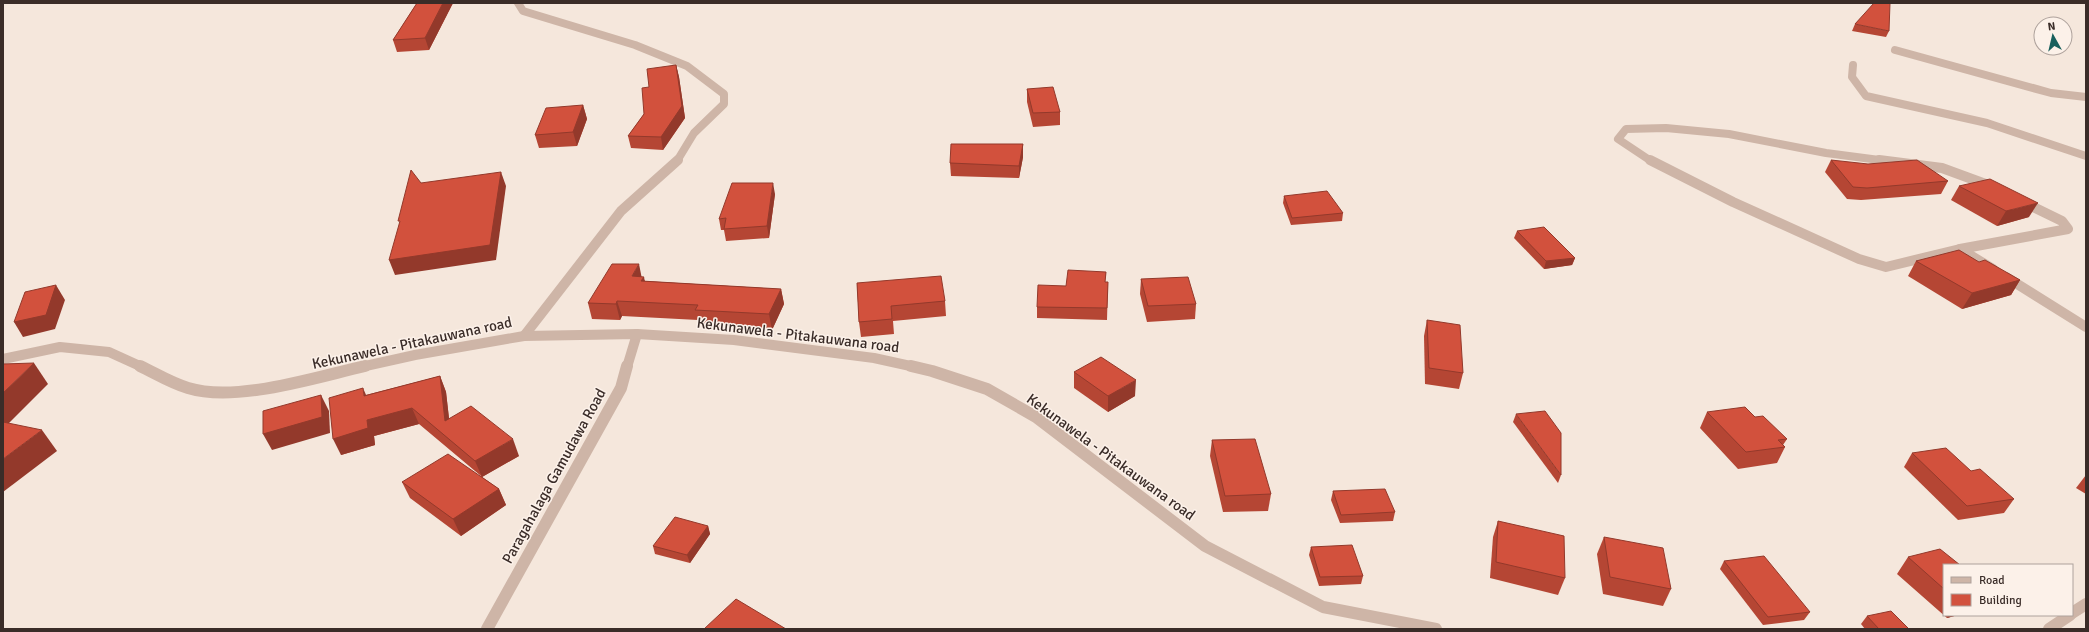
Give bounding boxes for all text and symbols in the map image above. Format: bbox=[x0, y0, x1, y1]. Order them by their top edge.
north arrow bbox=[2033, 16, 2073, 56]
text: N bbox=[2047, 20, 2056, 34]
street label: Kekunawela - Pitakauwana road bbox=[310, 313, 514, 373]
street label: Kekunawela - Pitakauwana road bbox=[696, 314, 900, 356]
street label: Paragahalaga Gamudawa Road bbox=[498, 385, 610, 567]
street label: Kekunawela - Pitakauwana road bbox=[1023, 390, 1199, 524]
legend bbox=[1943, 564, 2073, 616]
text: Road bbox=[1979, 573, 2005, 588]
text: Building bbox=[1979, 593, 2022, 608]

